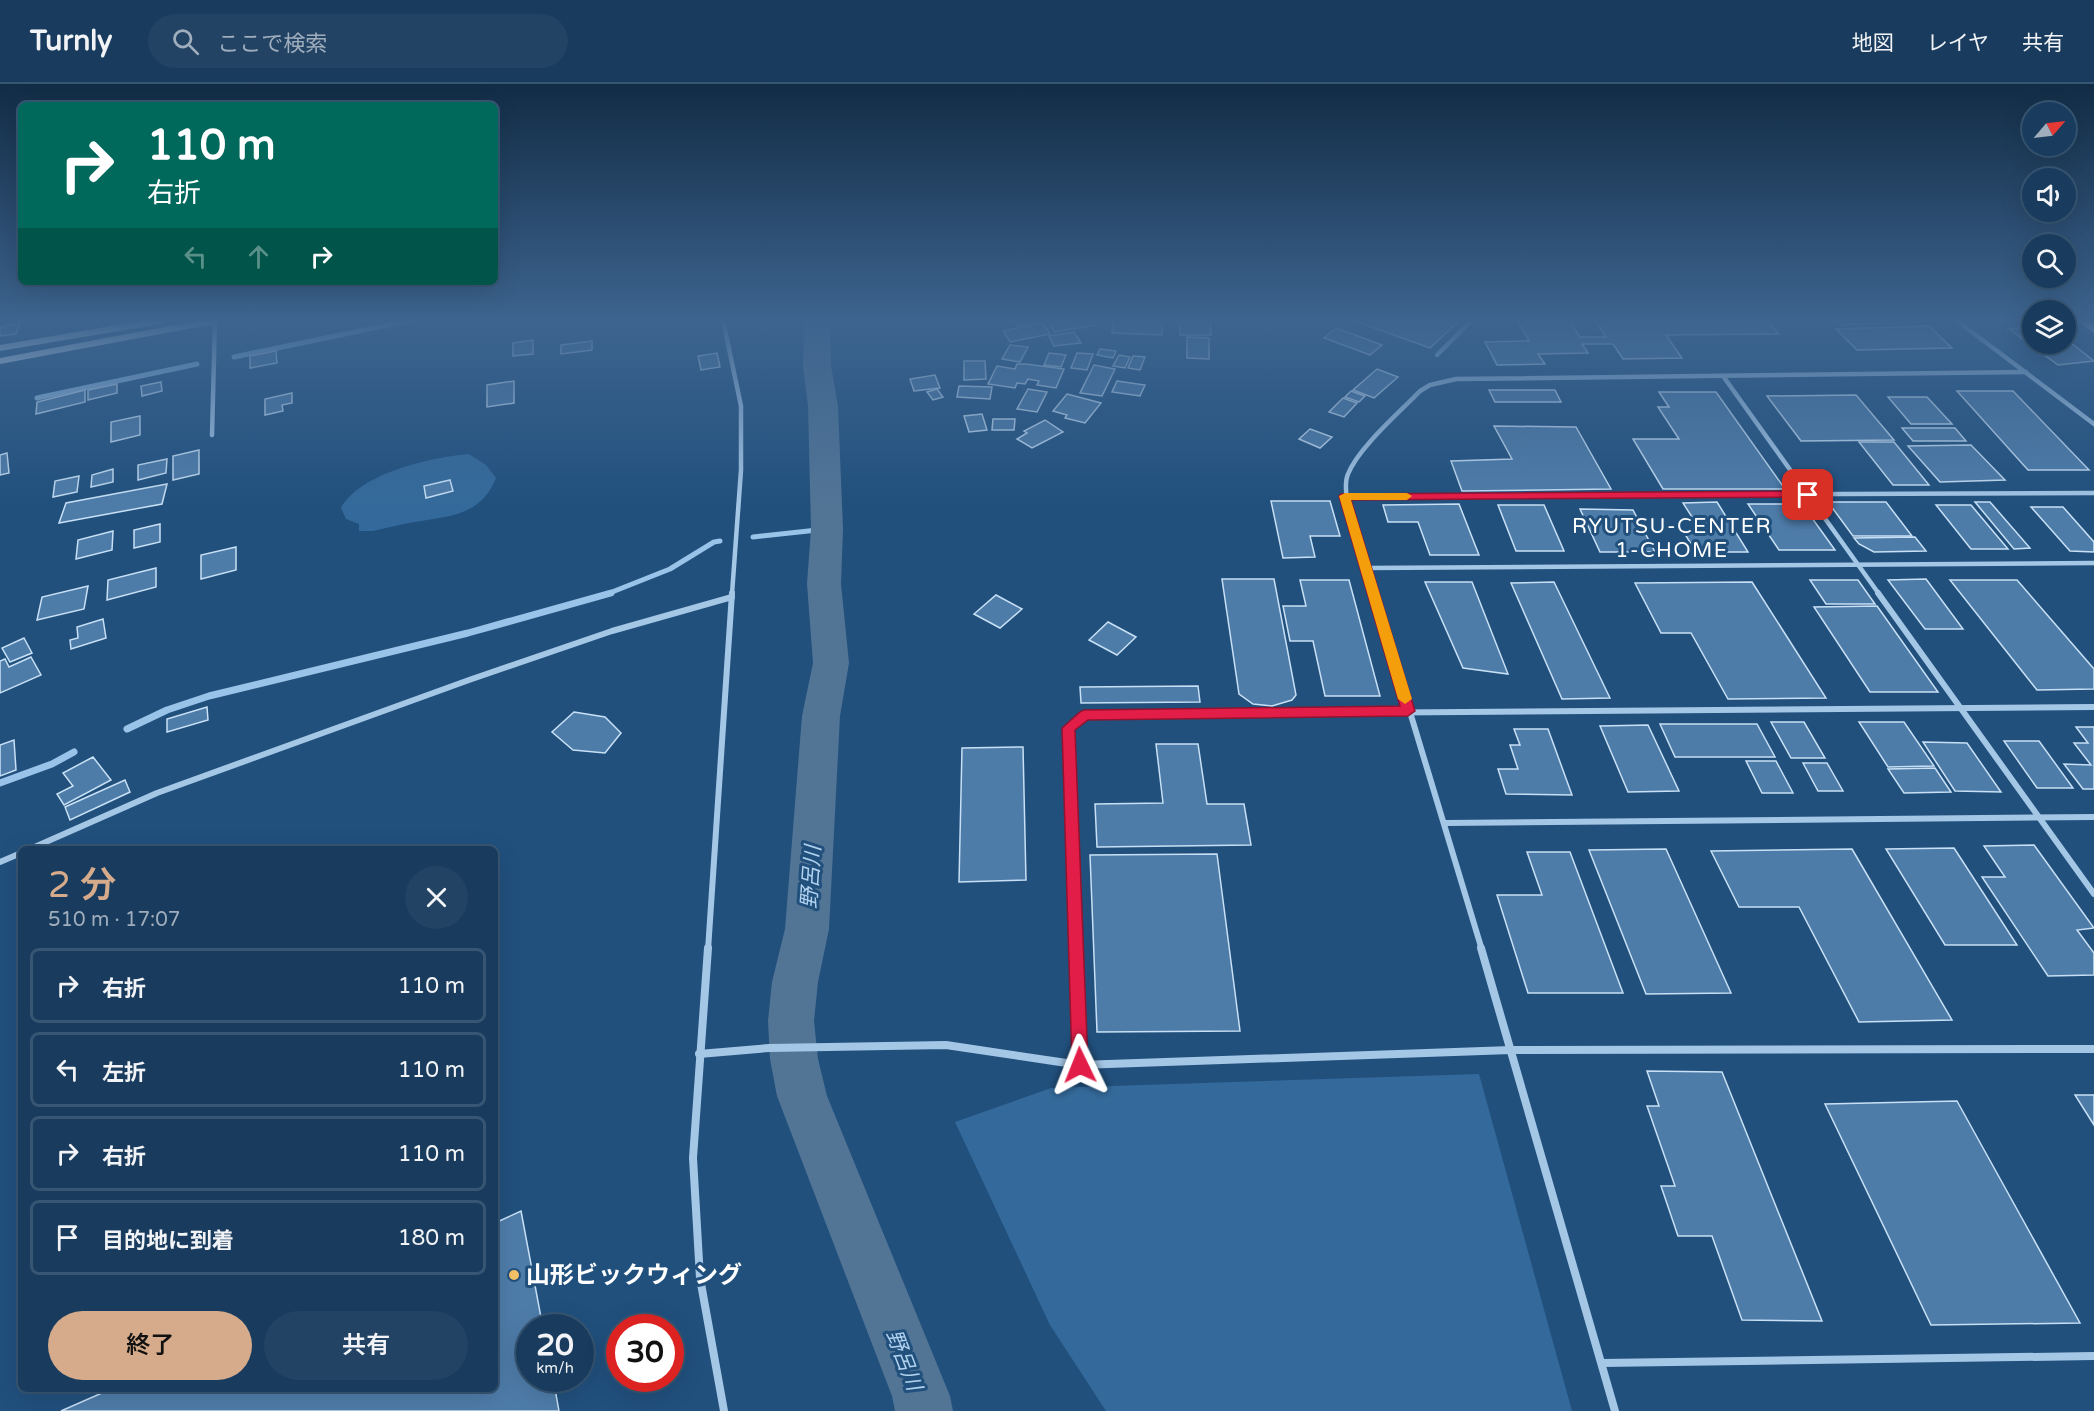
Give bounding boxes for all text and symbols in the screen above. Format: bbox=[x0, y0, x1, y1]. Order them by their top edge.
search box bbox=[148, 14, 568, 68]
text: Turnly bbox=[30, 24, 112, 58]
icon: search bbox=[169, 25, 202, 58]
text: ここで検索 bbox=[217, 31, 327, 57]
text: 地図 bbox=[1852, 31, 1894, 56]
text: レイヤ bbox=[1927, 31, 1989, 56]
text: 共有 bbox=[2022, 31, 2064, 56]
north arrow bbox=[2022, 102, 2076, 156]
map controls bbox=[2022, 102, 2076, 354]
text: 110 m bbox=[147, 120, 276, 171]
icon: right bbox=[48, 126, 126, 204]
button: sound bbox=[2022, 168, 2076, 222]
text: 右折 bbox=[147, 177, 201, 210]
button: search bbox=[2022, 234, 2076, 288]
icon: left bbox=[179, 240, 212, 273]
icon: ahead bbox=[242, 240, 275, 273]
icon: right bbox=[305, 240, 338, 273]
button: layers bbox=[2022, 300, 2076, 354]
pin bbox=[1782, 469, 1833, 520]
icon: arrive bbox=[1791, 478, 1824, 511]
district label: RYUTSU-CENTER 1-CHOME bbox=[1572, 514, 1772, 563]
water label: 野呂川 bbox=[797, 843, 826, 909]
text: 2 分 bbox=[48, 864, 116, 907]
button: close bbox=[405, 866, 468, 929]
text: 510 m · 17:07 bbox=[48, 908, 180, 932]
icon: right bbox=[51, 969, 84, 1002]
text: 110 m bbox=[398, 973, 465, 999]
text: 右折 bbox=[102, 976, 146, 1002]
position arrow bbox=[1048, 1033, 1112, 1097]
icon: left bbox=[51, 1053, 84, 1086]
text: 110 m bbox=[398, 1057, 465, 1083]
text: 左折 bbox=[102, 1060, 146, 1086]
icon: right bbox=[51, 1137, 84, 1170]
text: 110 m bbox=[398, 1141, 465, 1167]
text: 右折 bbox=[102, 1144, 146, 1170]
icon: arrive bbox=[51, 1221, 84, 1254]
text: 180 m bbox=[398, 1225, 465, 1251]
text: 目的地に到着 bbox=[102, 1228, 234, 1254]
place label: 山形ビックウィング bbox=[526, 1261, 742, 1290]
marker: 山形ビックウィング bbox=[507, 1268, 521, 1282]
button: 終了 bbox=[48, 1311, 252, 1380]
button: 共有 bbox=[264, 1311, 468, 1380]
speed limit sign: 30 bbox=[606, 1314, 684, 1392]
water label: 野呂川 bbox=[881, 1326, 927, 1396]
text: 20 bbox=[536, 1327, 574, 1364]
text: km/h bbox=[536, 1359, 574, 1377]

